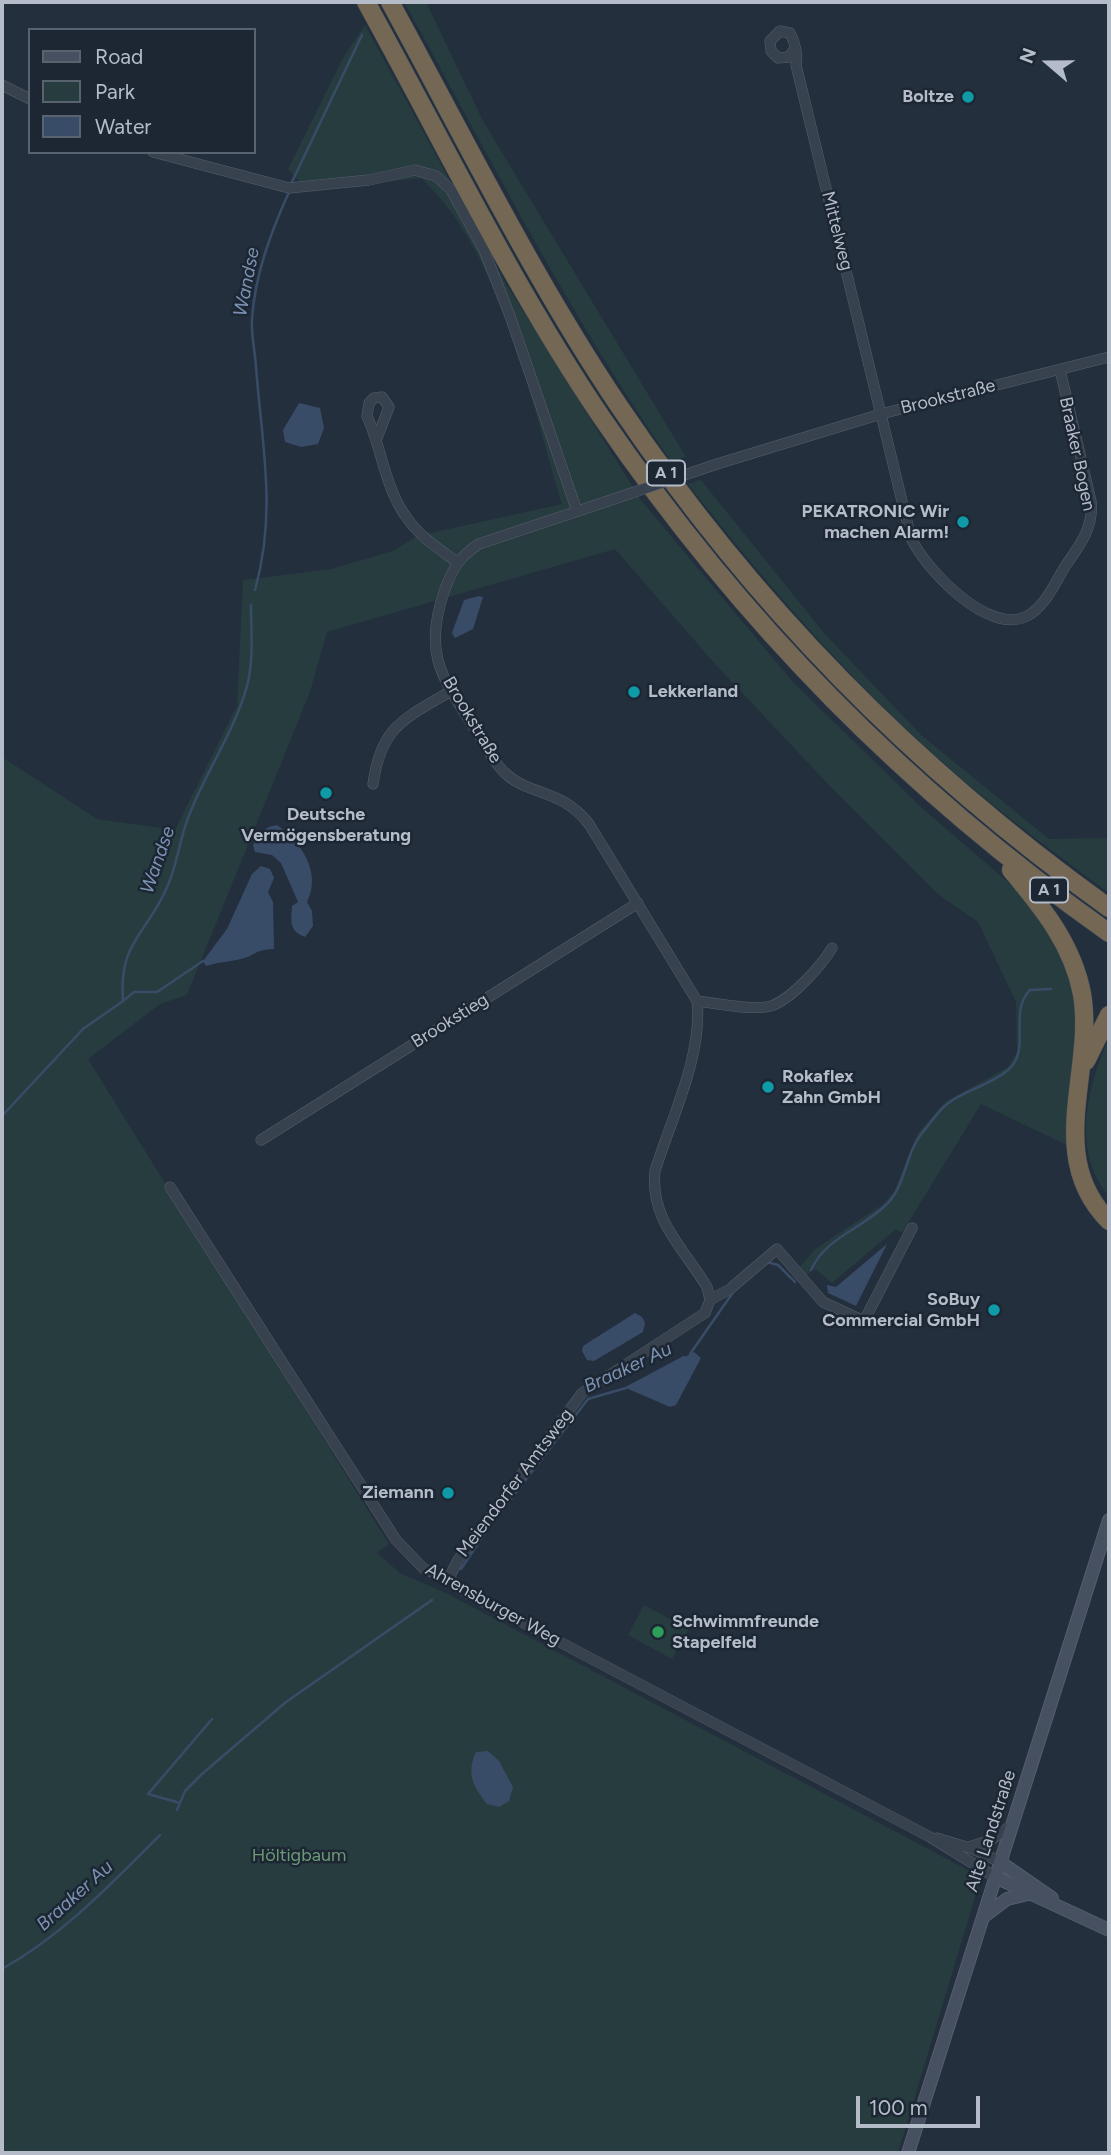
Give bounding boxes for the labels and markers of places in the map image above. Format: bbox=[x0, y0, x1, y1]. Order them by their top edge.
place label: Boltze bbox=[902, 86, 954, 108]
marker: Boltze bbox=[960, 89, 976, 105]
place label: PEKATRONIC Wir machen Alarm! bbox=[802, 501, 949, 544]
marker: PEKATRONIC Wir machen Alarm! bbox=[955, 514, 971, 530]
place label: Lekkerland bbox=[648, 681, 738, 703]
marker: Lekkerland bbox=[626, 684, 642, 700]
marker: Deutsche Vermögensberatung bbox=[318, 785, 334, 801]
place label: Deutsche Vermögensberatung bbox=[241, 804, 411, 846]
place label: Rokaflex Zahn GmbH bbox=[782, 1066, 881, 1108]
marker: Rokaflex Zahn GmbH bbox=[760, 1079, 776, 1095]
place label: SoBuy Commercial GmbH bbox=[822, 1289, 980, 1332]
marker: SoBuy Commercial GmbH bbox=[986, 1302, 1002, 1318]
place label: Ziemann bbox=[362, 1482, 434, 1504]
marker: Ziemann bbox=[440, 1485, 456, 1501]
place label: Schwimmfreunde Stapelfeld bbox=[672, 1611, 819, 1654]
marker: Schwimmfreunde Stapelfeld bbox=[650, 1624, 666, 1640]

